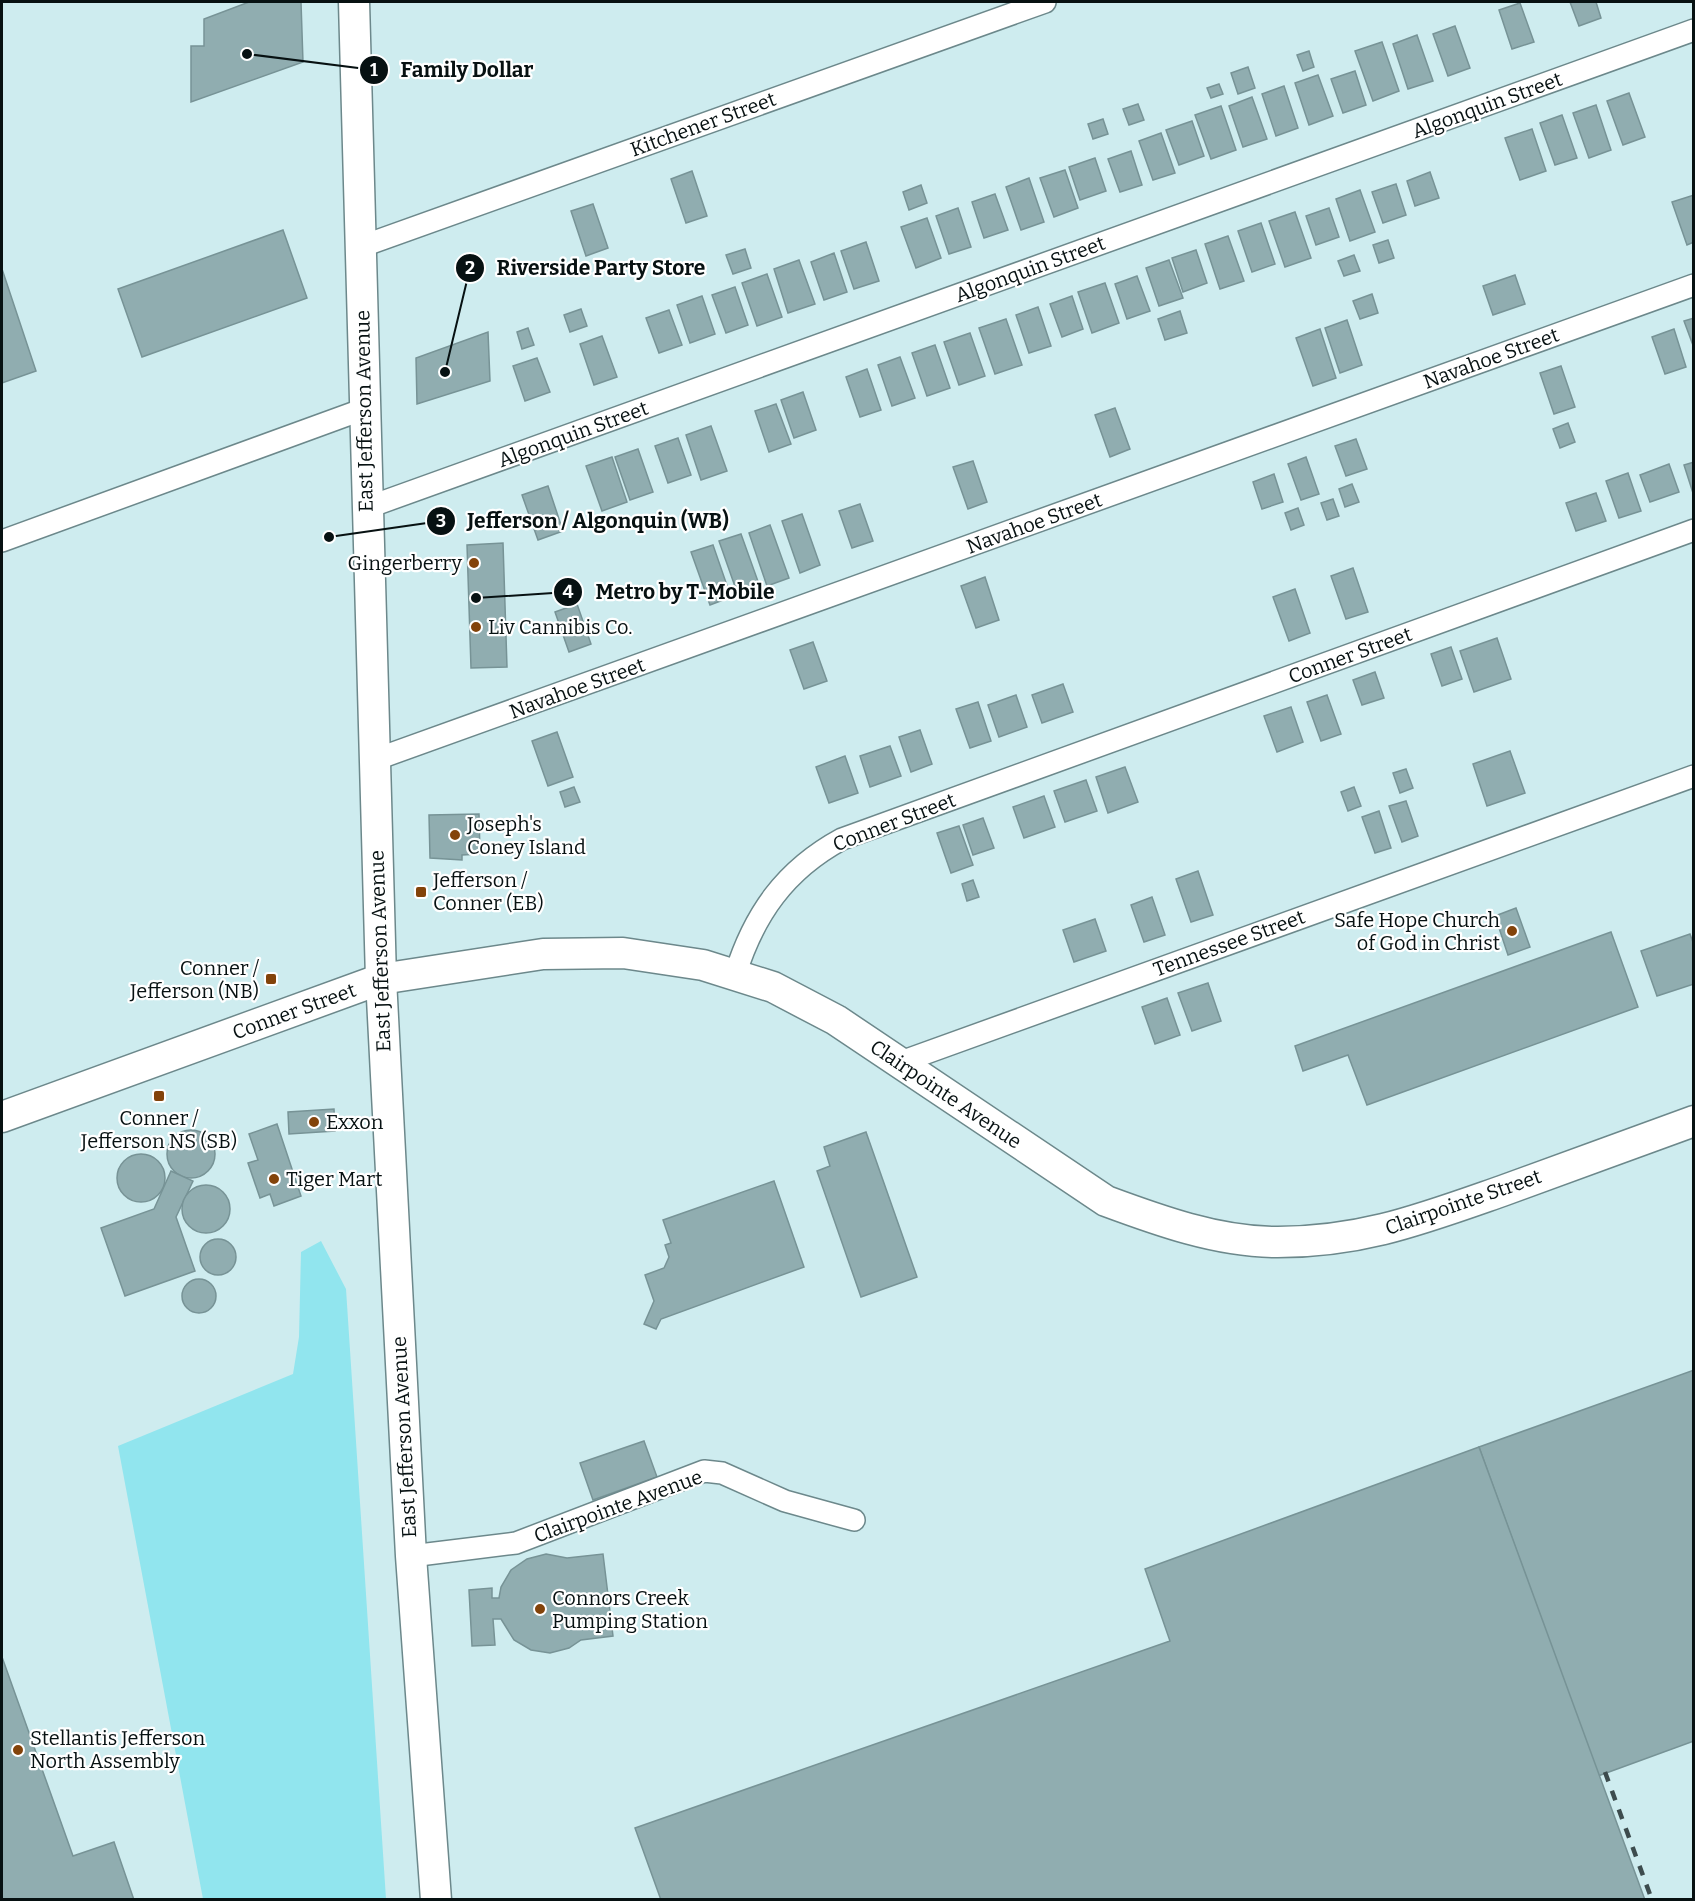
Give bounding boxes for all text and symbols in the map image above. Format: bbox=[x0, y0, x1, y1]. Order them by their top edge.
callout: Family Dollar bbox=[359, 50, 546, 89]
text: Family Dollar bbox=[401, 57, 534, 83]
text: 1 bbox=[370, 59, 378, 81]
street label: Algonquin Street bbox=[1409, 67, 1565, 143]
street label: Kitchener Street bbox=[627, 87, 779, 161]
street label: Algonquin Street bbox=[952, 231, 1108, 307]
callout: Riverside Party Store bbox=[455, 248, 717, 287]
text: Riverside Party Store bbox=[497, 255, 705, 281]
text: 2 bbox=[465, 257, 475, 279]
street label: East Jefferson Avenue bbox=[350, 310, 378, 512]
street label: Navahoe Street bbox=[1420, 322, 1562, 394]
street label: Algonquin Street bbox=[495, 396, 651, 472]
street label: Navahoe Street bbox=[963, 487, 1105, 559]
callout: Jefferson / Algonquin (WB) bbox=[426, 501, 741, 540]
text: Jefferson / Algonquin (WB) bbox=[466, 508, 729, 534]
text: 3 bbox=[436, 510, 446, 532]
place label: Gingerberry bbox=[348, 551, 462, 575]
marker: Gingerberry bbox=[467, 556, 481, 570]
callout: Metro by T-Mobile bbox=[553, 572, 786, 611]
text: Metro by T-Mobile bbox=[595, 579, 775, 605]
text: 4 bbox=[563, 581, 574, 603]
place label: Liv Cannibis Co. bbox=[488, 615, 632, 639]
marker: Liv Cannibis Co. bbox=[469, 620, 483, 634]
street label: Conner Street bbox=[1285, 622, 1415, 688]
street label: Navahoe Street bbox=[506, 652, 648, 724]
street label: Conner Street bbox=[829, 788, 959, 856]
place label: Joseph's Coney Island bbox=[466, 812, 586, 859]
marker: Joseph's Coney Island bbox=[448, 828, 462, 842]
street label: East Jefferson Avenue bbox=[364, 850, 396, 1052]
place label: Jefferson / Conner (EB) bbox=[432, 868, 544, 915]
marker: Jefferson / Conner (EB) bbox=[414, 885, 428, 899]
street label: Tennessee Street bbox=[1150, 904, 1308, 982]
place label: Safe Hope Church of God in Christ bbox=[1334, 908, 1501, 955]
marker: Safe Hope Church of God in Christ bbox=[1505, 924, 1519, 938]
place label: Conner / Jefferson (NB) bbox=[129, 956, 260, 1003]
marker: Conner / Jefferson (NB) bbox=[264, 972, 278, 986]
street label: Conner Street bbox=[229, 978, 359, 1044]
street label: Clairpointe Avenue bbox=[866, 1034, 1026, 1154]
marker: Conner / Jefferson NS (SB) bbox=[152, 1089, 166, 1103]
place label: Conner / Jefferson NS (SB) bbox=[80, 1106, 237, 1153]
place label: Exxon bbox=[326, 1110, 384, 1134]
marker: Exxon bbox=[307, 1115, 321, 1129]
street label: Clairpointe Street bbox=[1382, 1164, 1544, 1240]
place label: Tiger Mart bbox=[286, 1167, 382, 1191]
marker: Tiger Mart bbox=[267, 1172, 281, 1186]
street label: East Jefferson Avenue bbox=[387, 1335, 421, 1539]
street label: Clairpointe Avenue bbox=[530, 1464, 706, 1548]
place label: Connors Creek Pumping Station bbox=[552, 1586, 708, 1633]
marker: Connors Creek Pumping Station bbox=[533, 1602, 547, 1616]
place label: Stellantis Jefferson North Assembly bbox=[30, 1726, 206, 1773]
marker: Stellantis Jefferson North Assembly bbox=[11, 1743, 25, 1757]

